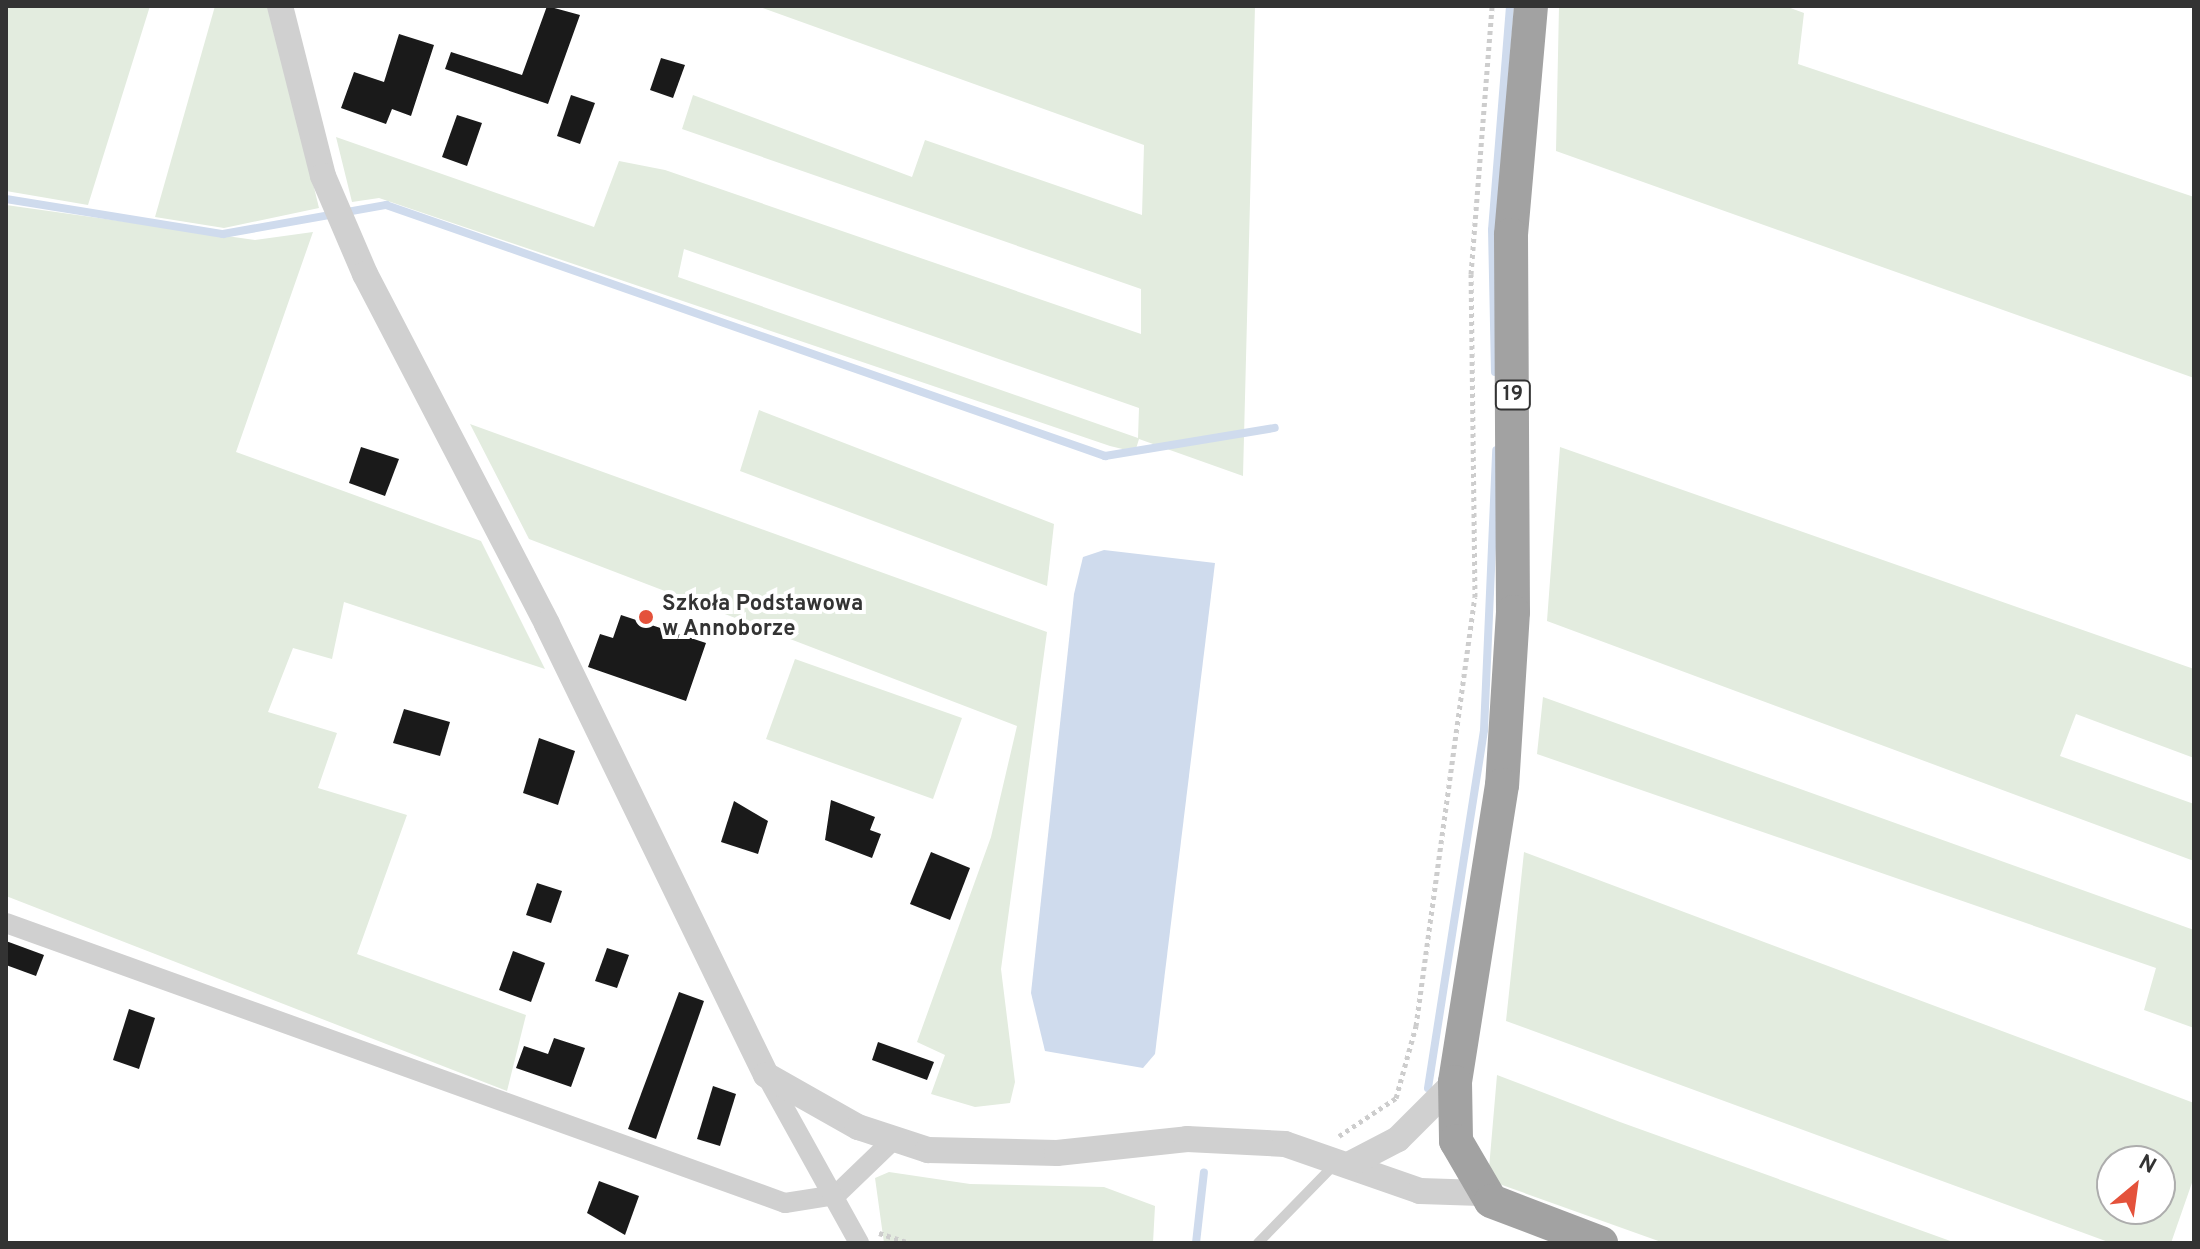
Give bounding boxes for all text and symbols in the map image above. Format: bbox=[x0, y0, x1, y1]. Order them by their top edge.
road number: 19 bbox=[1493, 379, 1533, 411]
place label: Szkoła Podstawowa w Annoborze bbox=[662, 591, 863, 642]
marker: Szkoła Podstawowa w Annoborze bbox=[637, 608, 655, 626]
north arrow bbox=[2096, 1145, 2176, 1225]
text: N bbox=[2133, 1150, 2160, 1181]

